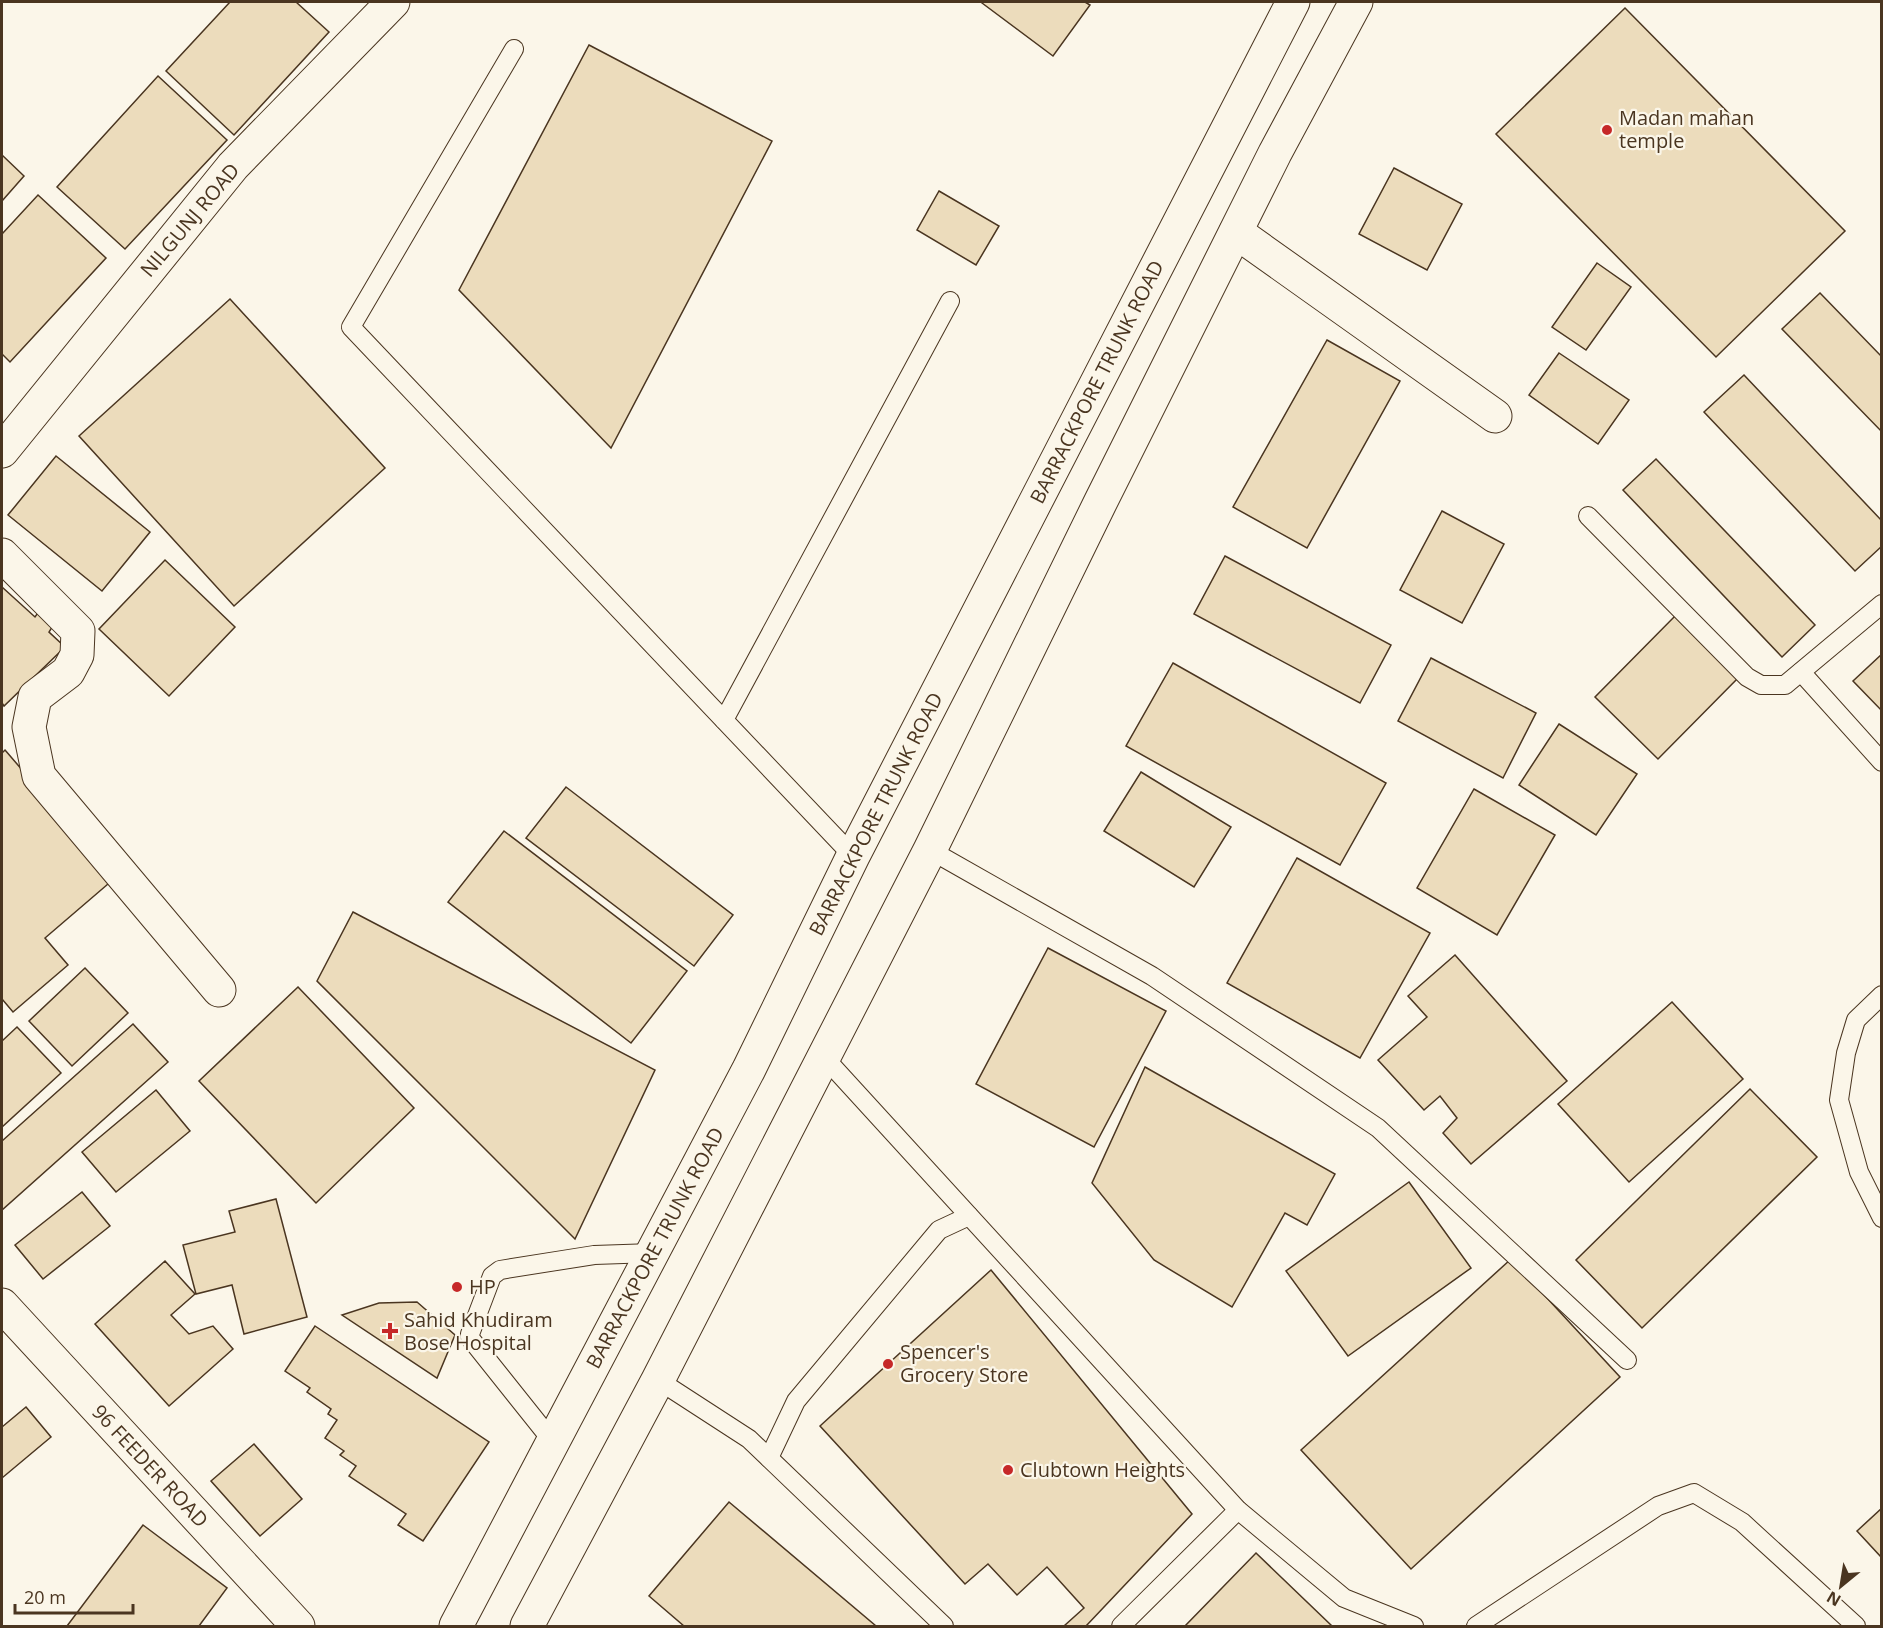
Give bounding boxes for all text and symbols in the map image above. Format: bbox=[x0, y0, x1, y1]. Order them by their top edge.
place label: Madan mahan temple bbox=[1619, 104, 1754, 154]
marker: Madan mahan temple bbox=[1600, 123, 1614, 137]
street label: NILGUNJ ROAD bbox=[134, 157, 245, 282]
street label: BARRACKPORE TRUNK ROAD bbox=[1023, 256, 1170, 508]
street label: BARRACKPORE TRUNK ROAD bbox=[802, 688, 949, 940]
street label: BARRACKPORE TRUNK ROAD bbox=[579, 1122, 730, 1373]
place label: HP bbox=[469, 1273, 496, 1300]
marker: HP bbox=[450, 1280, 464, 1294]
place label: Sahid Khudiram Bose Hospital bbox=[404, 1306, 553, 1356]
marker: Sahid Khudiram Bose Hospital bbox=[381, 1322, 399, 1340]
place label: Spencer's Grocery Store bbox=[900, 1338, 1028, 1388]
marker: Spencer's Grocery Store bbox=[881, 1357, 895, 1371]
street label: 96 FEEDER ROAD bbox=[86, 1398, 214, 1533]
place label: Clubtown Heights bbox=[1020, 1456, 1185, 1483]
marker: Clubtown Heights bbox=[1001, 1463, 1015, 1477]
north arrow bbox=[1811, 1556, 1871, 1616]
scale bar bbox=[15, 1577, 134, 1615]
text: 20 m bbox=[24, 1585, 66, 1609]
text: N bbox=[1822, 1586, 1845, 1612]

